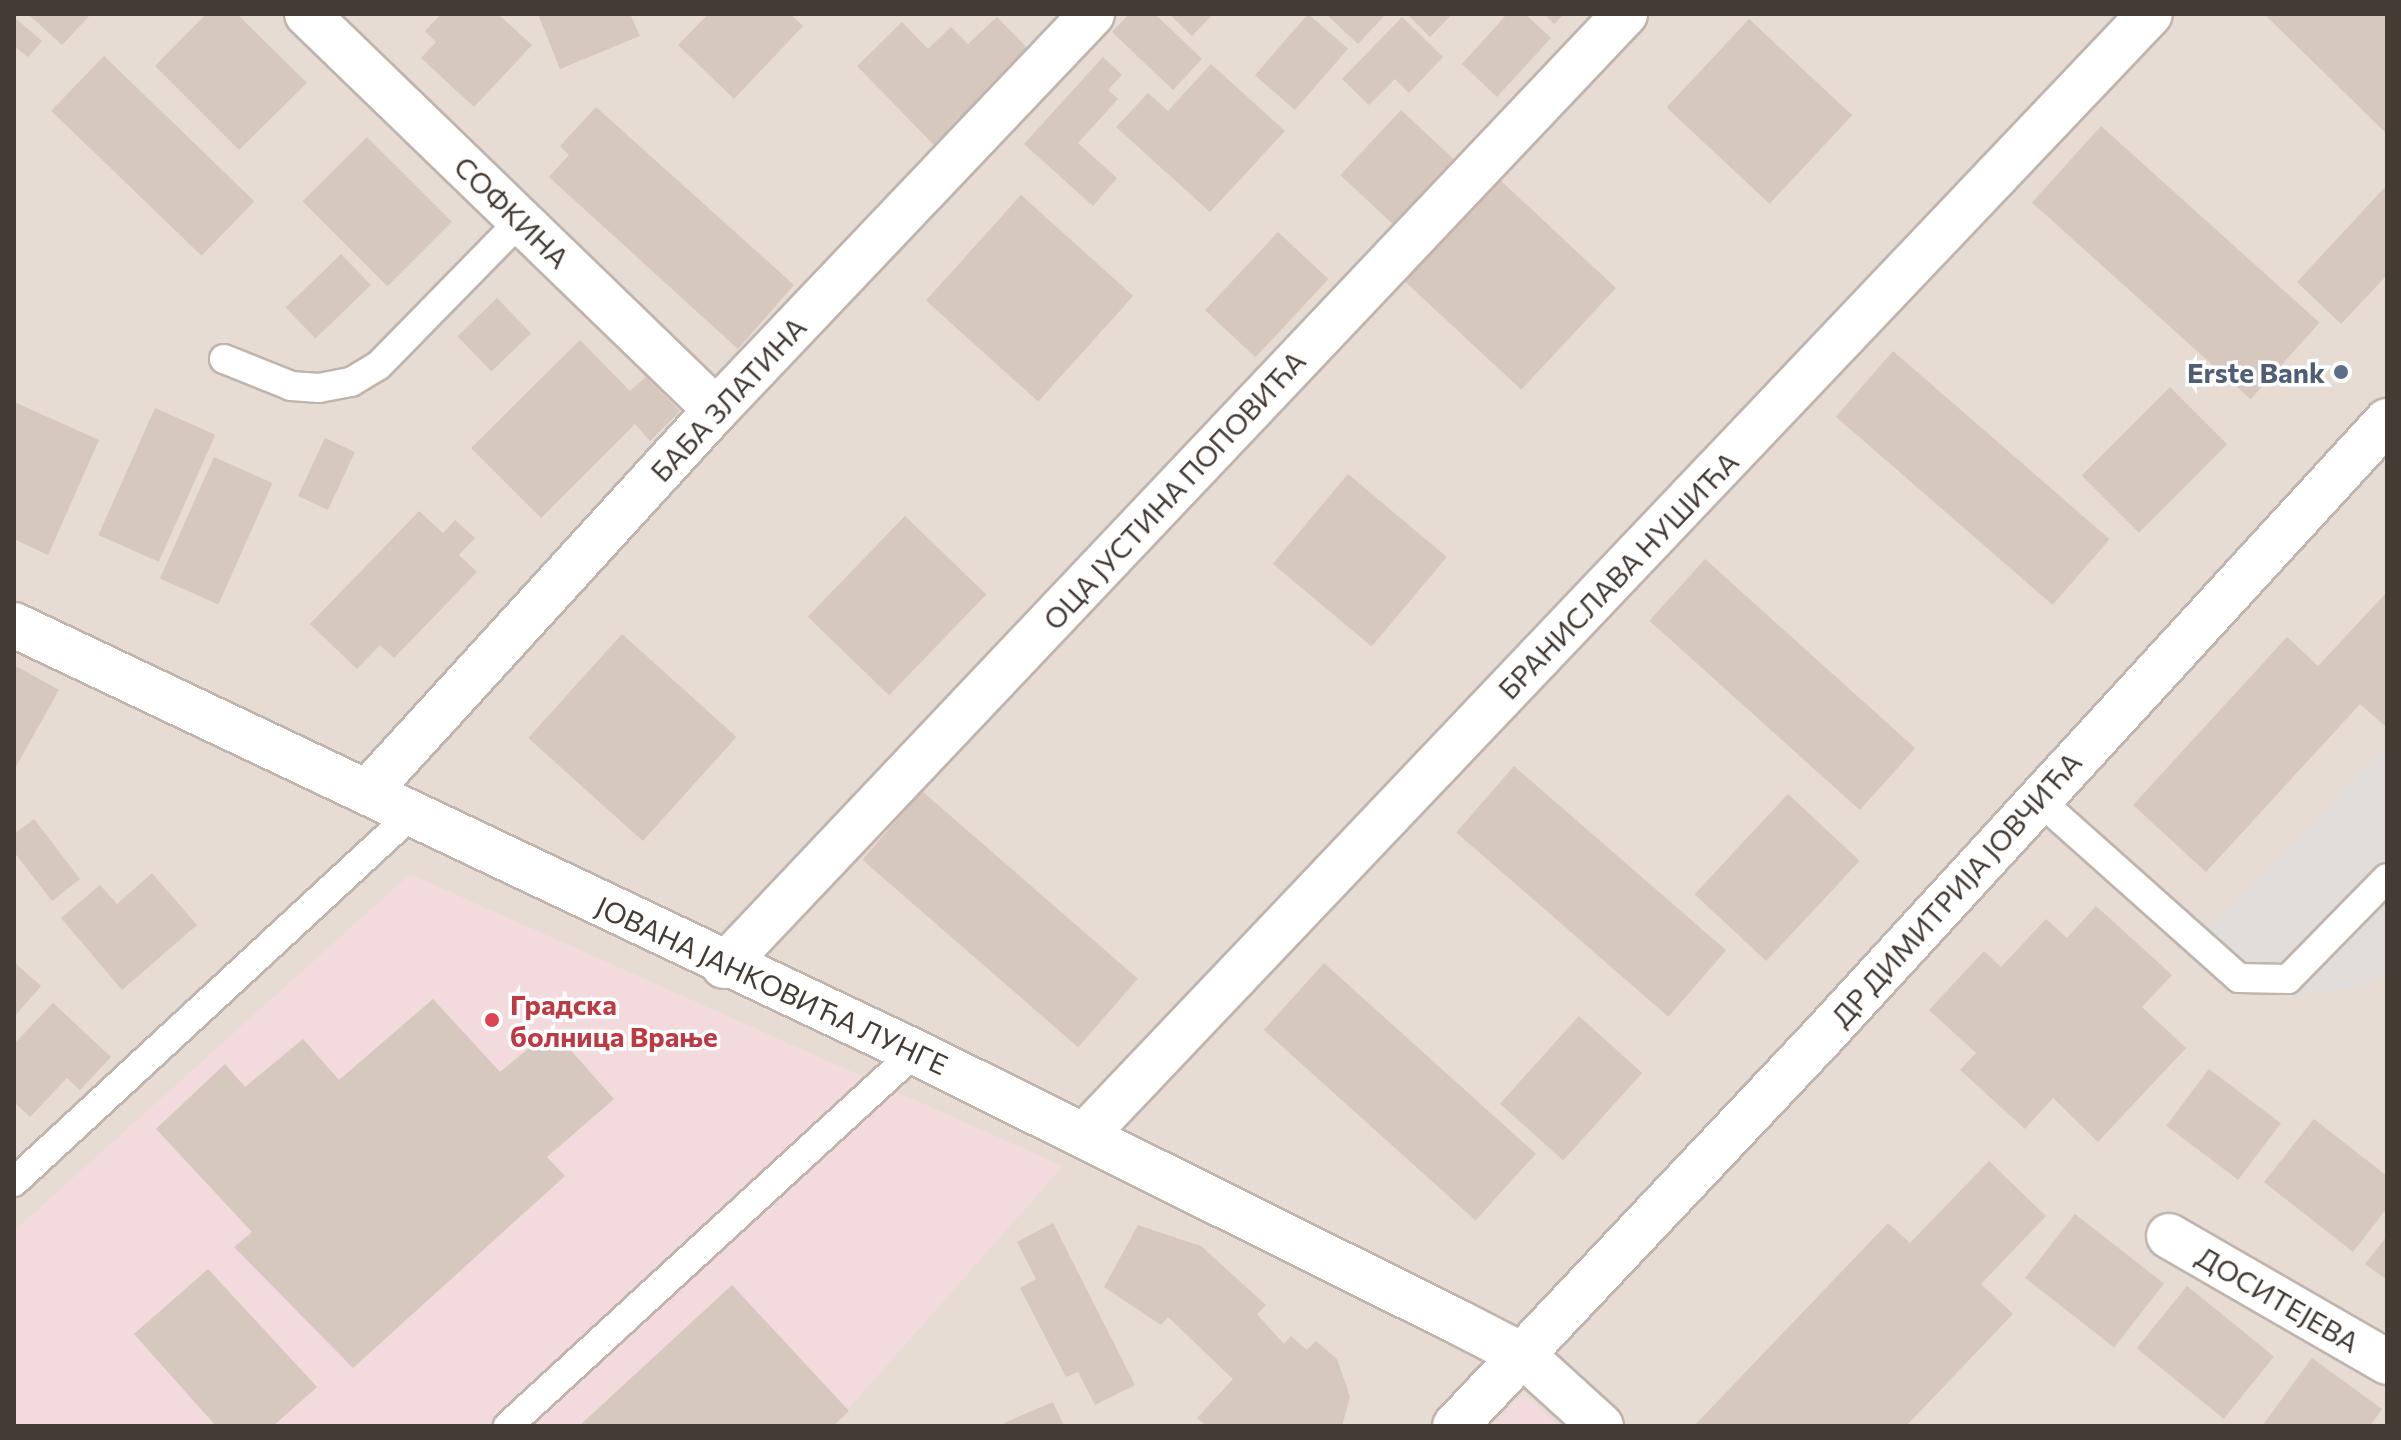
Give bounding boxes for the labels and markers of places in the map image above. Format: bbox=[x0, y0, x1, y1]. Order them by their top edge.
place label: Erste Bank bbox=[2187, 355, 2325, 389]
marker: Erste Bank bbox=[2332, 363, 2350, 381]
place label: Градска болница Врање bbox=[510, 987, 718, 1053]
marker: Градска болница Врање bbox=[481, 1009, 503, 1031]

